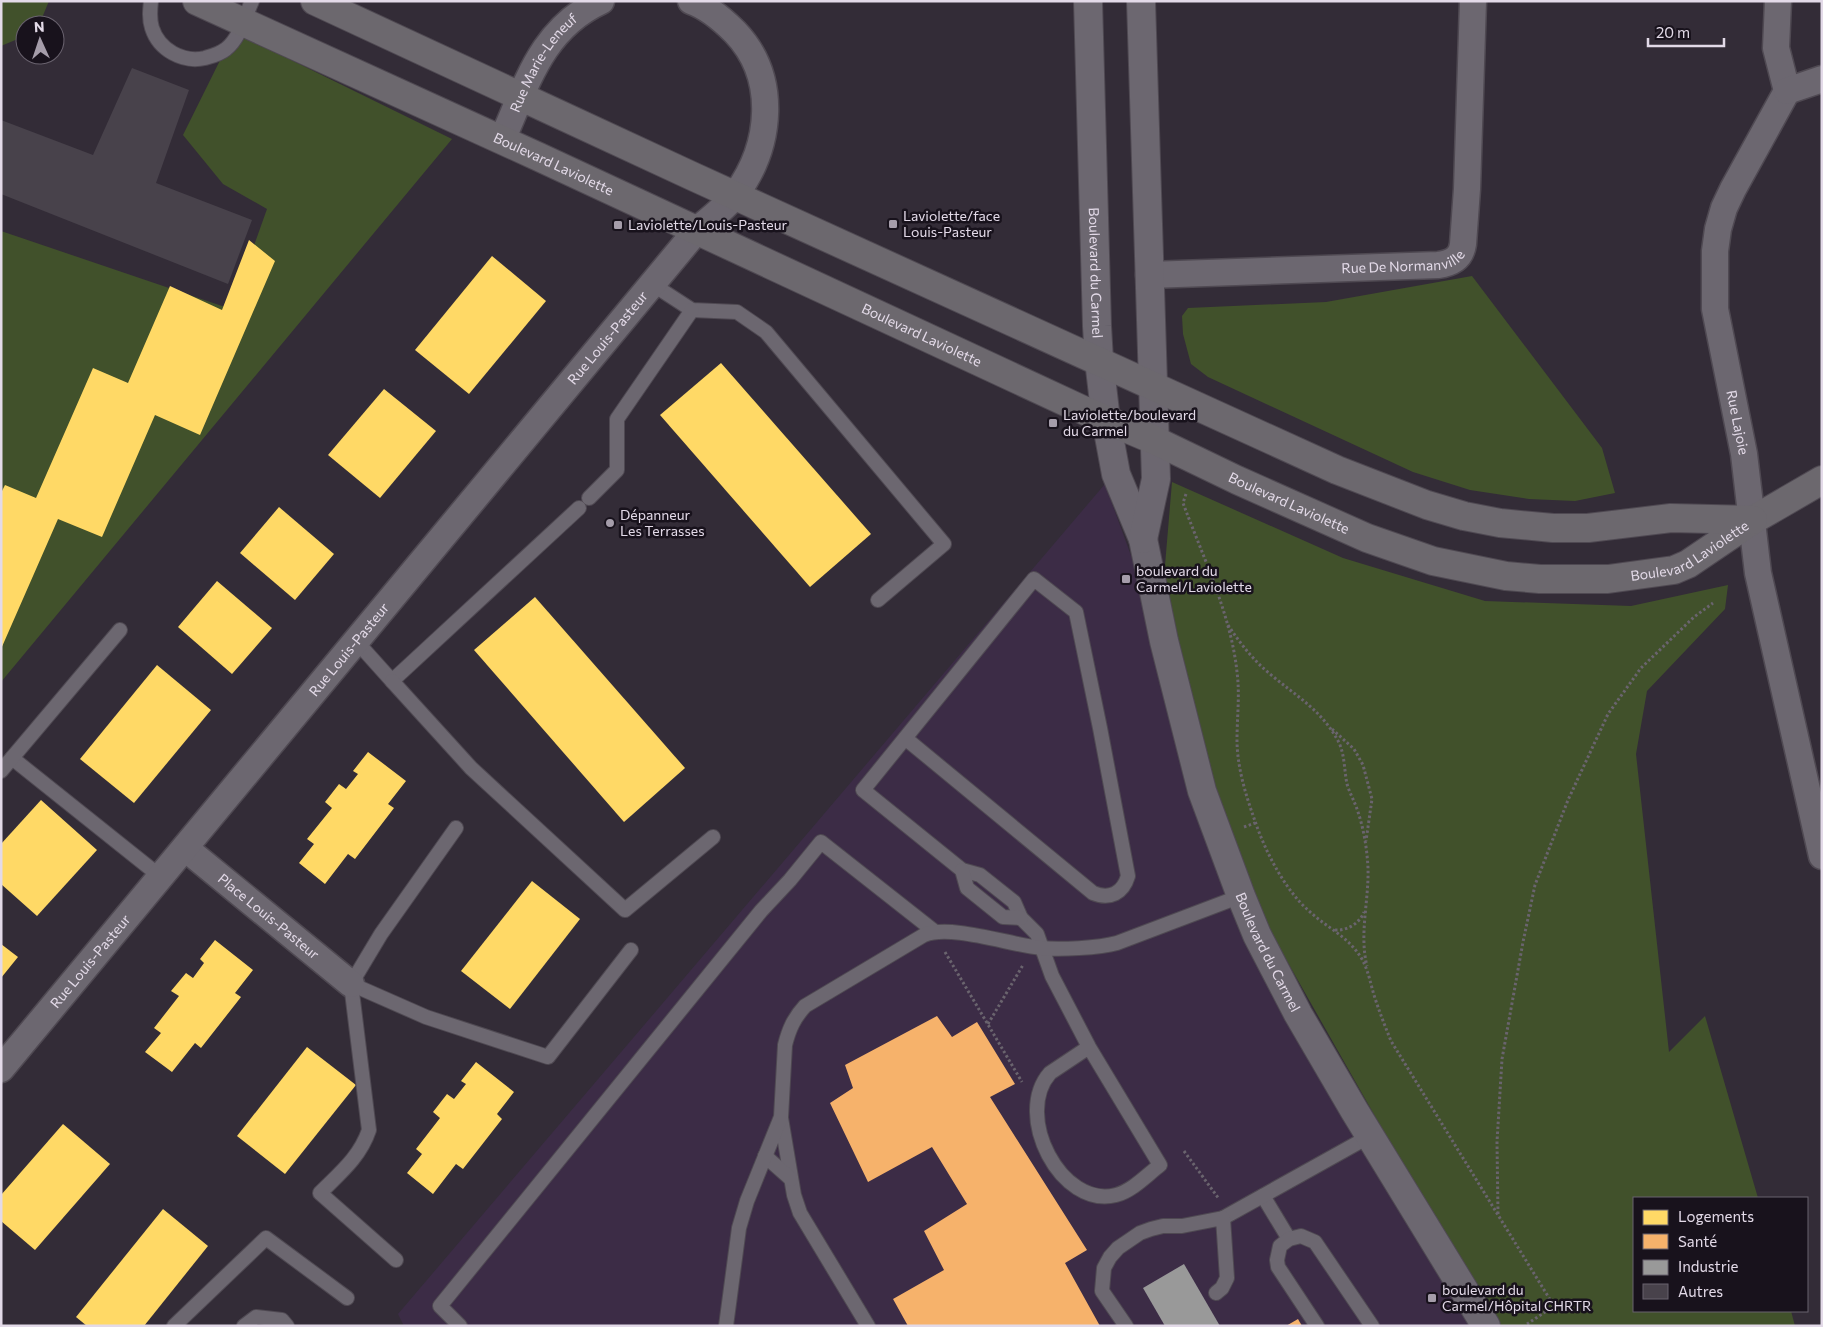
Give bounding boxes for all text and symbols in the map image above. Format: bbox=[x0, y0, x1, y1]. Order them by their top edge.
street label: Rue Marie-Leneuf bbox=[506, 9, 581, 115]
north arrow bbox=[15, 15, 65, 65]
scale bar bbox=[1648, 15, 1724, 47]
text: N bbox=[34, 18, 45, 35]
text: 20 m bbox=[1656, 23, 1690, 41]
street label: Boulevard Laviolette bbox=[491, 128, 617, 199]
place label: Laviolette/face Louis-Pasteur bbox=[903, 207, 1000, 240]
street label: Boulevard du Carmel bbox=[1086, 207, 1107, 339]
place label: Laviolette/Louis-Pasteur bbox=[628, 216, 788, 233]
marker: Laviolette/face Louis-Pasteur bbox=[887, 218, 899, 230]
marker: Laviolette/Louis-Pasteur bbox=[612, 219, 624, 231]
street label: Rue De Normanville bbox=[1341, 247, 1468, 276]
street label: Rue Louis-Pasteur bbox=[564, 287, 651, 388]
street label: Boulevard Laviolette bbox=[859, 299, 985, 370]
street label: Rue Lajoie bbox=[1723, 388, 1753, 456]
place label: Laviolette/boulevard du Carmel bbox=[1063, 406, 1196, 439]
marker: Laviolette/boulevard du Carmel bbox=[1047, 417, 1059, 429]
street label: Boulevard Laviolette bbox=[1226, 468, 1352, 537]
place label: Dépanneur Les Terrasses bbox=[620, 506, 705, 539]
street label: Boulevard Laviolette bbox=[1629, 516, 1752, 584]
marker: Dépanneur Les Terrasses bbox=[604, 517, 616, 529]
place label: boulevard du Carmel/Laviolette bbox=[1136, 562, 1252, 595]
marker: boulevard du Carmel/Laviolette bbox=[1120, 573, 1132, 585]
street label: Rue Louis-Pasteur bbox=[305, 599, 392, 699]
street label: Place Louis-Pasteur bbox=[215, 870, 323, 963]
street label: Boulevard du Carmel bbox=[1232, 890, 1304, 1015]
street label: Rue Louis-Pasteur bbox=[46, 910, 134, 1011]
legend bbox=[1633, 1197, 1808, 1312]
text: Logements bbox=[1678, 1207, 1754, 1225]
text: Santé bbox=[1678, 1232, 1717, 1250]
text: Industrie bbox=[1678, 1257, 1739, 1275]
place label: boulevard du Carmel/Hôpital CHRTR bbox=[1442, 1281, 1591, 1314]
text: Autres bbox=[1678, 1282, 1723, 1300]
marker: boulevard du Carmel/Hôpital CHRTR bbox=[1426, 1292, 1438, 1304]

